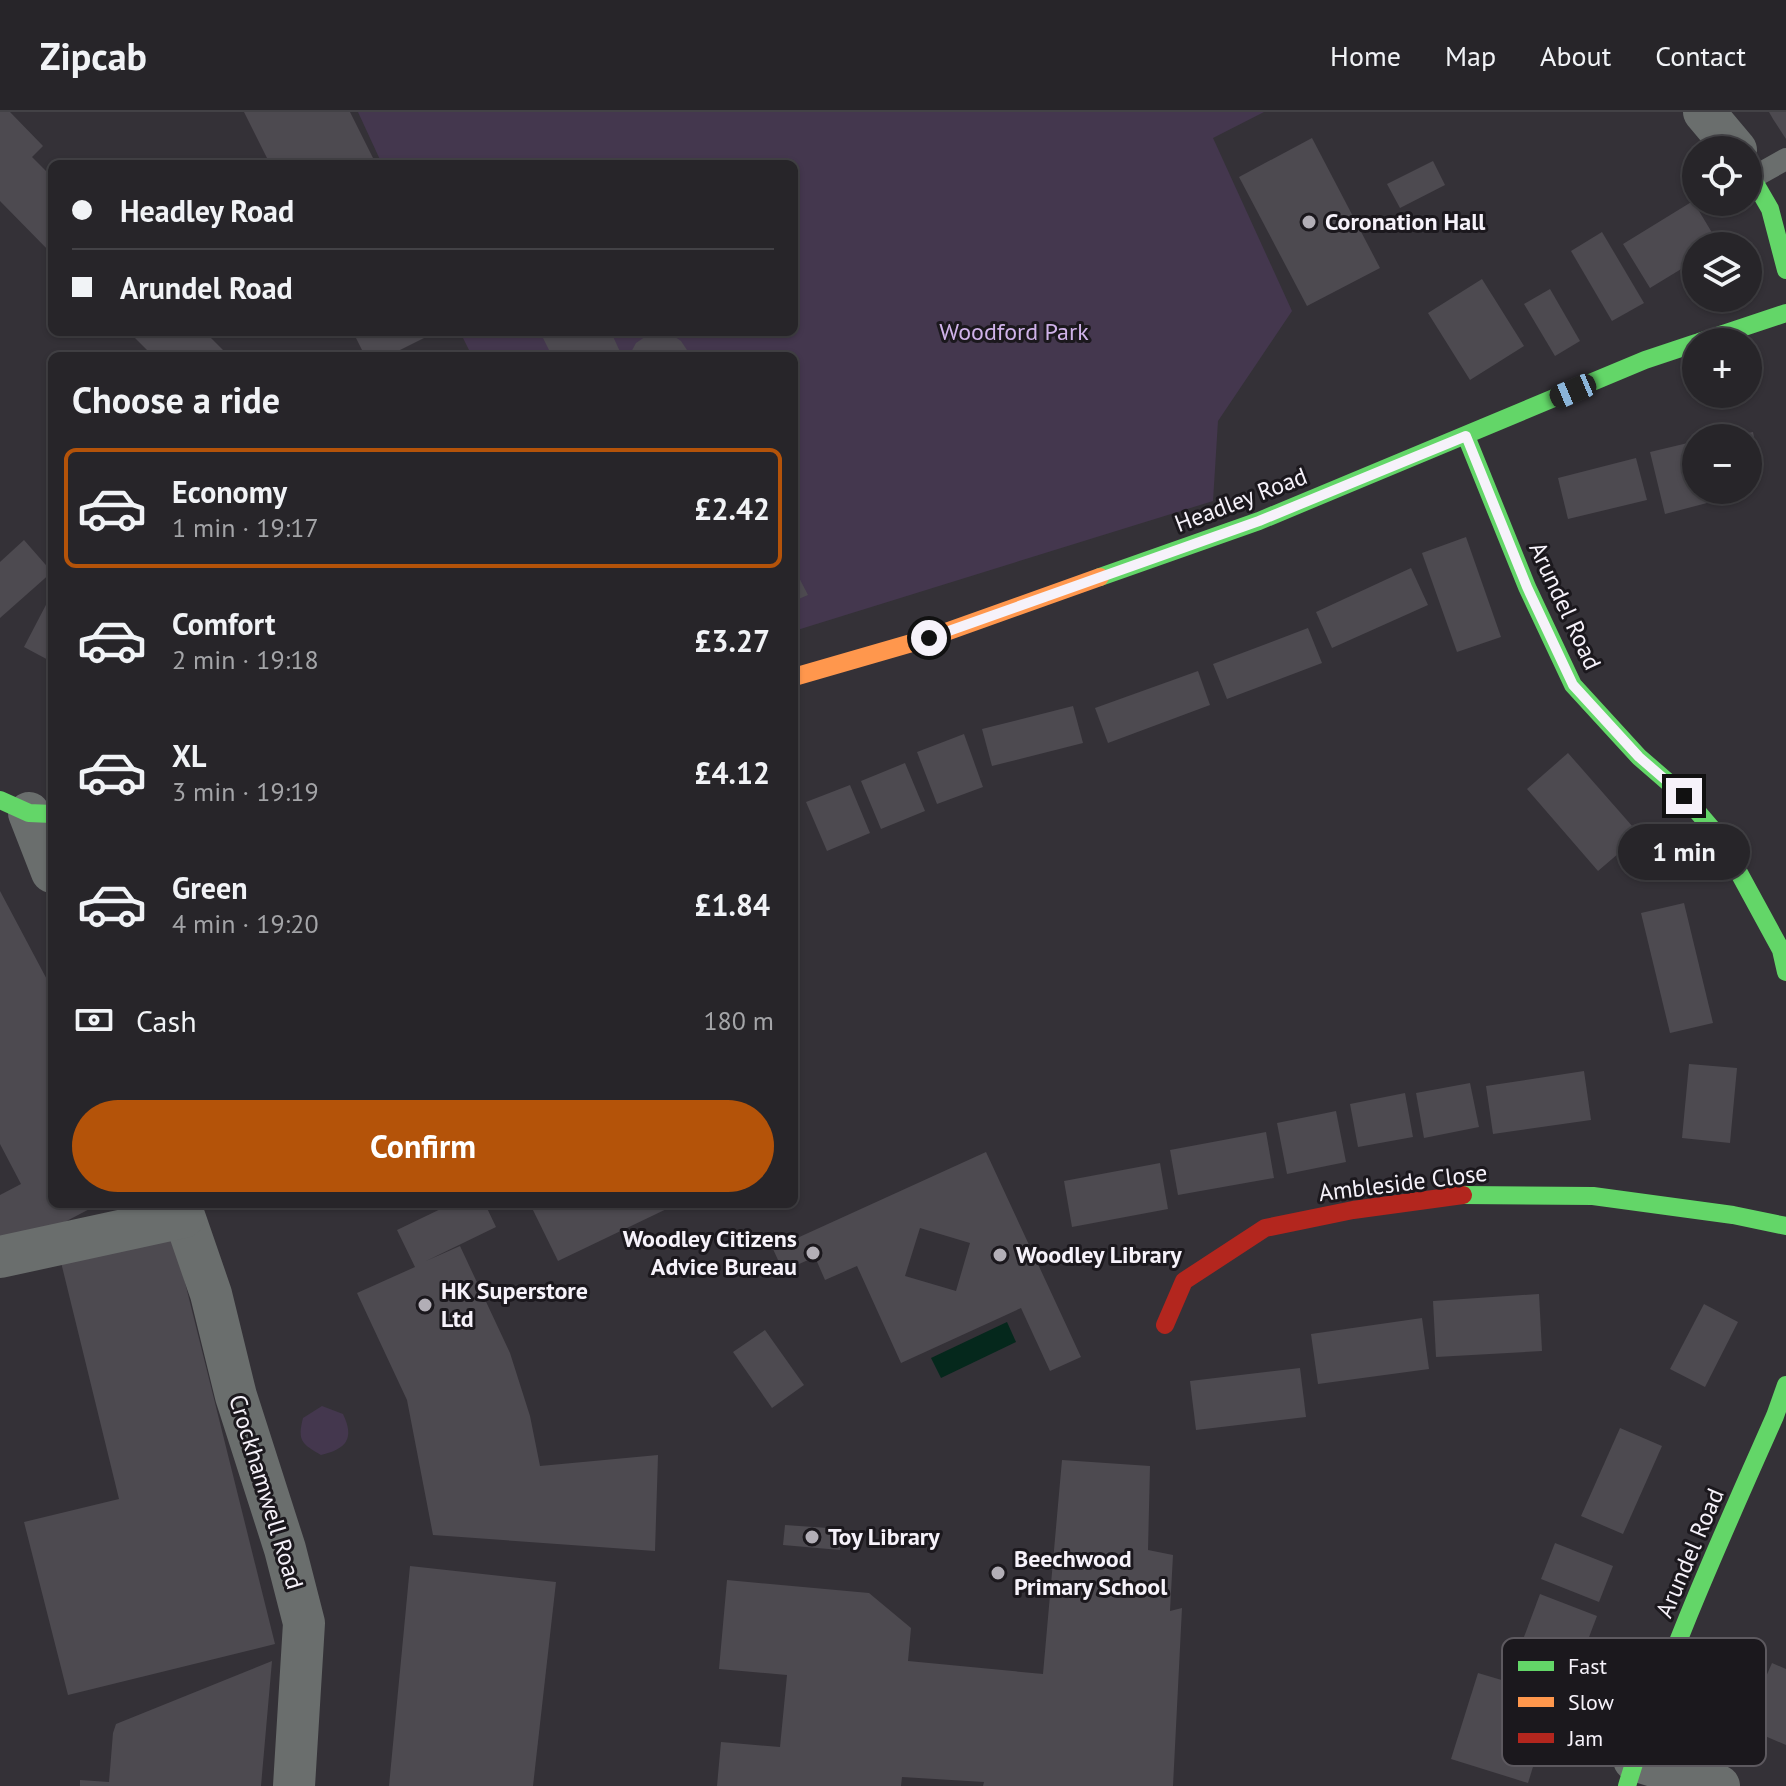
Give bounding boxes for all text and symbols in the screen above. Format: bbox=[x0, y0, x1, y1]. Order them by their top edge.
text: Zipcab bbox=[40, 31, 147, 80]
text: Home bbox=[1330, 37, 1401, 74]
text: Map bbox=[1445, 37, 1496, 74]
text: About bbox=[1540, 37, 1611, 74]
text: Contact bbox=[1655, 37, 1746, 74]
map controls bbox=[1682, 136, 1762, 504]
button: locate bbox=[1682, 136, 1762, 216]
text: Headley Road bbox=[120, 191, 294, 230]
place label: Coronation Hall bbox=[1325, 206, 1486, 237]
marker: Coronation Hall bbox=[1300, 213, 1318, 231]
button: layers bbox=[1682, 232, 1762, 312]
text: Arundel Road bbox=[120, 268, 293, 307]
park label: Woodford Park bbox=[939, 316, 1089, 347]
button: + bbox=[1682, 328, 1762, 408]
car bbox=[1546, 371, 1600, 411]
text: Choose a ride bbox=[72, 376, 280, 423]
button: − bbox=[1682, 424, 1762, 504]
street label: Headley Road bbox=[1170, 460, 1311, 539]
icon: car bbox=[76, 472, 148, 544]
text: Economy bbox=[172, 472, 287, 511]
text: £2.42 bbox=[695, 489, 770, 528]
text: 1 min · 19:17 bbox=[172, 511, 319, 544]
street label: Arundel Road bbox=[1522, 537, 1609, 675]
icon: car bbox=[76, 604, 148, 676]
text: Comfort bbox=[172, 604, 275, 643]
route start bbox=[911, 620, 947, 656]
text: £3.27 bbox=[695, 621, 770, 660]
text: 2 min · 19:18 bbox=[172, 643, 319, 676]
icon: car bbox=[76, 736, 148, 808]
text: XL bbox=[172, 736, 206, 775]
text: £4.12 bbox=[695, 753, 770, 792]
text: 3 min · 19:19 bbox=[172, 775, 319, 808]
route end bbox=[1666, 778, 1702, 814]
callout: 1 min bbox=[1618, 824, 1750, 880]
text: 1 min bbox=[1652, 835, 1716, 868]
icon: car bbox=[76, 868, 148, 940]
text: Green bbox=[172, 868, 247, 907]
text: £1.84 bbox=[695, 885, 770, 924]
text: 4 min · 19:20 bbox=[172, 907, 319, 940]
icon: cash bbox=[72, 998, 116, 1042]
text: Cash bbox=[136, 1001, 197, 1040]
text: 180 m bbox=[703, 1004, 774, 1037]
button: Confirm bbox=[72, 1100, 774, 1192]
street label: Ambleside Close bbox=[1317, 1157, 1489, 1208]
place label: Woodley Citizens Advice Bureau bbox=[623, 1223, 797, 1282]
place label: Woodley Library bbox=[1016, 1239, 1182, 1270]
marker: Woodley Citizens Advice Bureau bbox=[804, 1244, 822, 1262]
marker: Woodley Library bbox=[991, 1246, 1009, 1264]
place label: HK Superstore Ltd bbox=[441, 1275, 588, 1334]
marker: HK Superstore Ltd bbox=[416, 1296, 434, 1314]
street label: Crockhamwell Road bbox=[222, 1391, 311, 1593]
street label: Arundel Road bbox=[1648, 1483, 1731, 1622]
place label: Toy Library bbox=[828, 1521, 940, 1552]
marker: Toy Library bbox=[803, 1528, 821, 1546]
place label: Beechwood Primary School bbox=[1014, 1543, 1168, 1602]
marker: Beechwood Primary School bbox=[989, 1564, 1007, 1582]
legend bbox=[1502, 1638, 1766, 1766]
text: Fast bbox=[1568, 1652, 1608, 1680]
text: Slow bbox=[1568, 1688, 1614, 1716]
text: Jam bbox=[1567, 1724, 1603, 1752]

